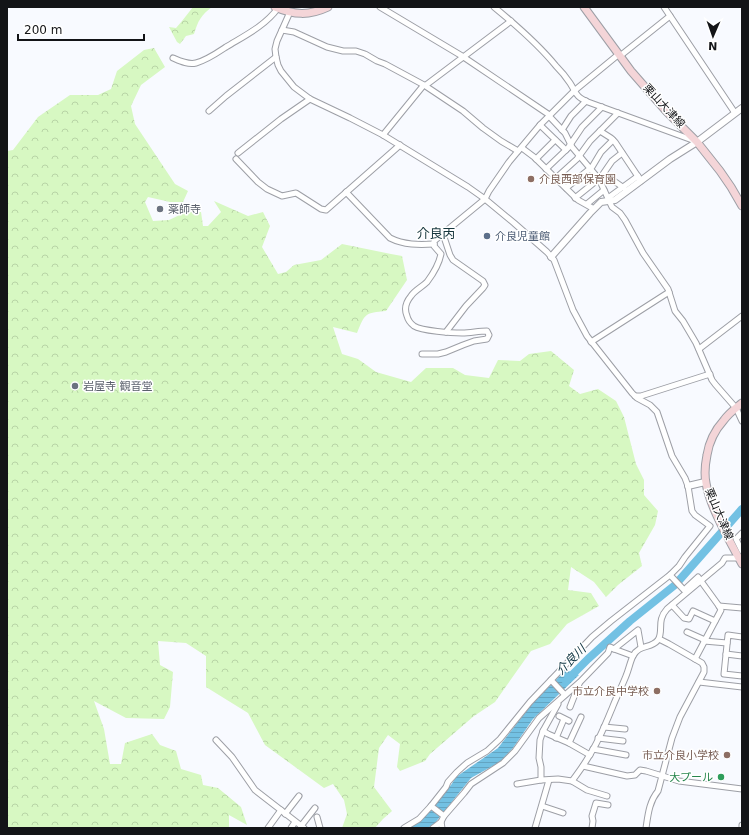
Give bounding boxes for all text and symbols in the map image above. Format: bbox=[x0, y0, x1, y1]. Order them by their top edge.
scale bar bbox=[18, 16, 144, 42]
north arrow bbox=[693, 16, 733, 56]
text: 200 m bbox=[24, 23, 62, 37]
text: N bbox=[708, 39, 718, 52]
street label: 栗山大津線 bbox=[640, 81, 688, 131]
place label: 介良西部保育園 bbox=[539, 173, 616, 186]
marker: 介良西部保育園 bbox=[526, 174, 536, 184]
place label: 薬師寺 bbox=[168, 203, 201, 216]
marker: 薬師寺 bbox=[155, 204, 165, 214]
district label: 介良丙 bbox=[416, 226, 456, 241]
place label: 介良児童館 bbox=[495, 230, 550, 243]
marker: 介良児童館 bbox=[482, 231, 492, 241]
place label: 岩屋寺 観音堂 bbox=[83, 380, 153, 393]
marker: 岩屋寺 観音堂 bbox=[70, 381, 80, 391]
street label: 栗山大津線 bbox=[702, 486, 736, 542]
water label: 介良川 bbox=[553, 641, 590, 678]
place label: 市立介良中学校 bbox=[572, 685, 649, 698]
marker: 市立介良中学校 bbox=[652, 686, 662, 696]
place label: 市立介良小学校 bbox=[642, 749, 719, 762]
marker: 市立介良小学校 bbox=[722, 750, 732, 760]
place label: 大プール bbox=[669, 771, 713, 784]
marker: 大プール bbox=[716, 772, 726, 782]

